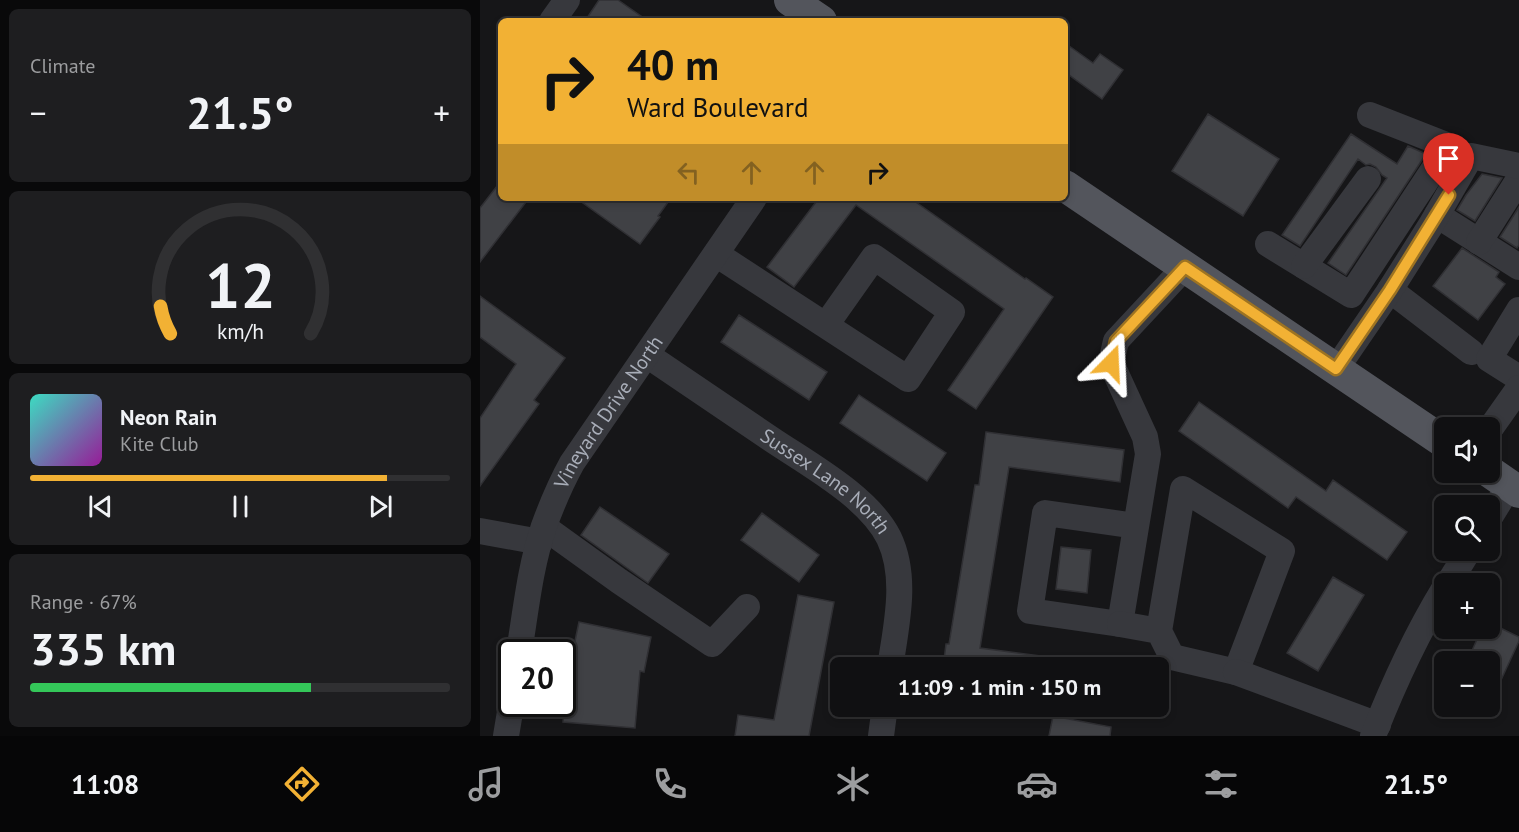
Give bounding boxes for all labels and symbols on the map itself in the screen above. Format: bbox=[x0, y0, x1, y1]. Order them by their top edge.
pin bbox=[1423, 133, 1474, 195]
street label: Vineyard Drive North bbox=[548, 330, 669, 494]
position arrow bbox=[1079, 331, 1143, 395]
street label: Sussex Lane North bbox=[755, 423, 897, 539]
speed limit sign: 20 bbox=[498, 639, 576, 717]

